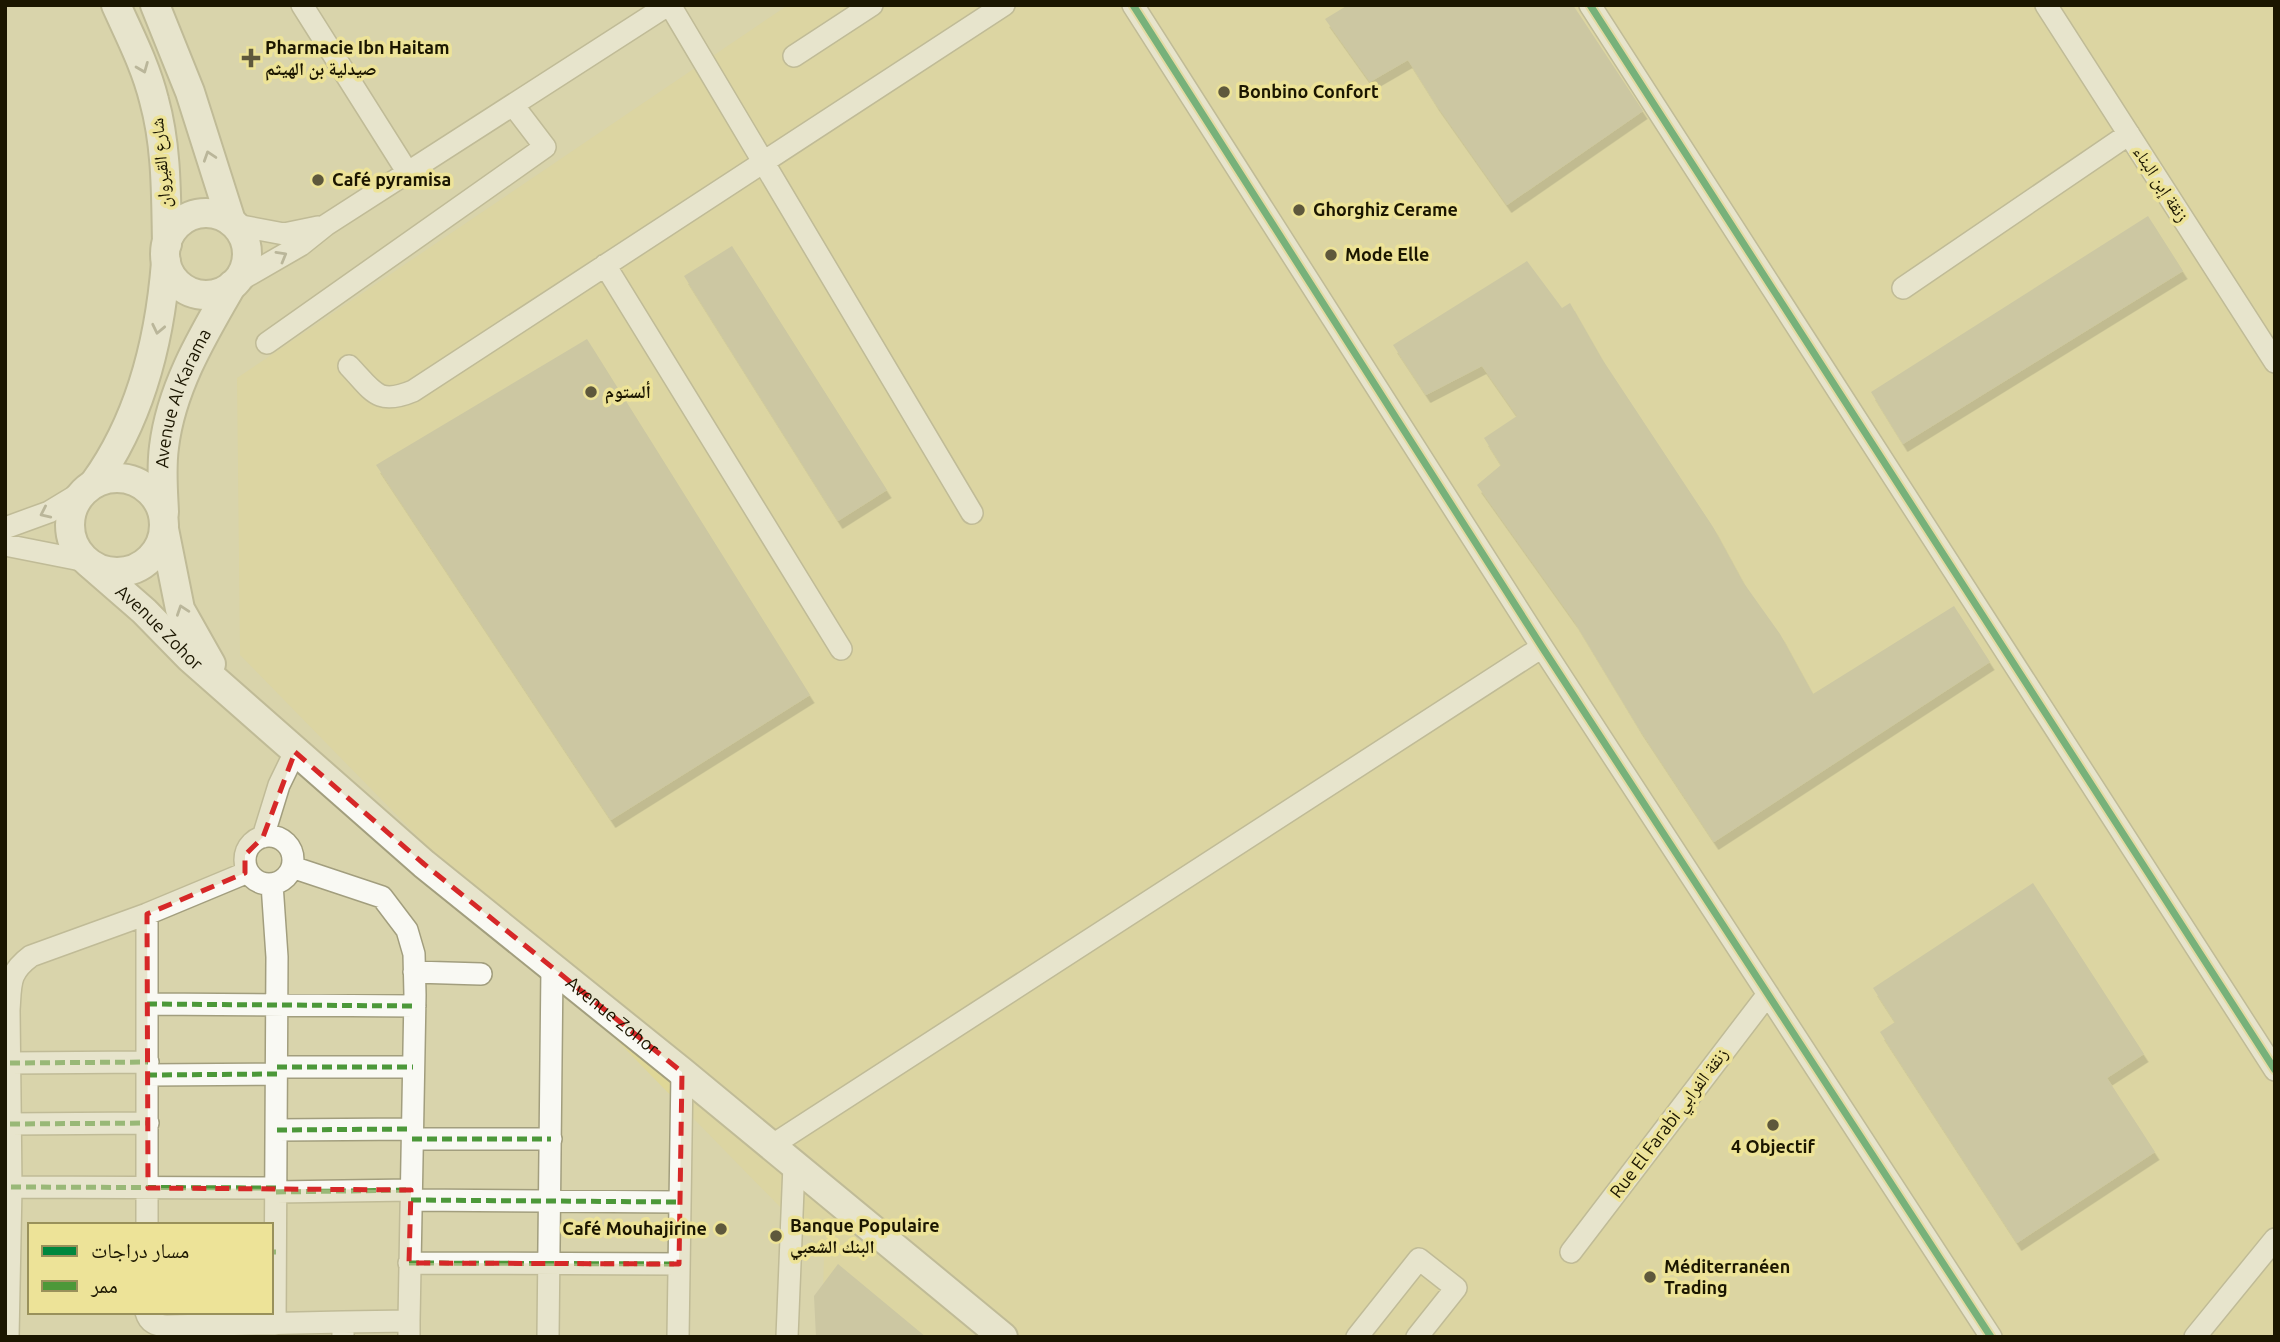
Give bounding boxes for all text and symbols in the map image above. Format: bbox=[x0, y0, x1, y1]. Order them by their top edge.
place label: Pharmacie Ibn Haitam صيدلية بن الهيثم bbox=[265, 37, 449, 81]
marker: Pharmacie Ibn Haitam صيدلية بن الهيثم bbox=[243, 50, 259, 66]
one-way arrow bbox=[135, 61, 149, 73]
place label: Bonbino Confort bbox=[1238, 81, 1379, 101]
marker: Bonbino Confort bbox=[1216, 84, 1232, 100]
street label: شارع القيروان bbox=[146, 117, 176, 209]
street label: زنقة إبن البناء bbox=[2128, 142, 2194, 227]
one-way arrow bbox=[203, 151, 217, 163]
place label: Café pyramisa bbox=[332, 169, 451, 189]
marker: Café pyramisa bbox=[310, 172, 326, 188]
place label: Ghorghiz Cerame bbox=[1313, 199, 1458, 219]
marker: Ghorghiz Cerame bbox=[1291, 202, 1307, 218]
place label: Mode Elle bbox=[1345, 244, 1429, 264]
marker: Mode Elle bbox=[1323, 247, 1339, 263]
one-way arrow bbox=[275, 251, 288, 264]
one-way arrow bbox=[151, 323, 166, 335]
street label: Avenue Al Karama bbox=[151, 325, 214, 469]
place label: ألستوم bbox=[605, 381, 651, 404]
marker: ألستوم bbox=[583, 384, 599, 400]
one-way arrow bbox=[40, 504, 52, 518]
street label: Avenue Zohor bbox=[112, 580, 207, 674]
one-way arrow bbox=[176, 605, 190, 617]
street label: Avenue Zohor bbox=[563, 972, 663, 1058]
street label: Rue El Farabi زنقة الفرابي bbox=[1605, 1043, 1736, 1205]
marker: 4 Objectif bbox=[1765, 1117, 1781, 1133]
place label: 4 Objectif bbox=[1731, 1136, 1815, 1156]
place label: Banque Populaire البنك الشعبي bbox=[790, 1215, 940, 1261]
place label: Café Mouhajirine bbox=[562, 1218, 707, 1238]
marker: Café Mouhajirine bbox=[713, 1221, 729, 1237]
legend bbox=[28, 1223, 273, 1314]
marker: Banque Populaire البنك الشعبي bbox=[768, 1228, 784, 1244]
text: مسار دراجات bbox=[91, 1238, 189, 1262]
place label: Méditerranéen Trading bbox=[1664, 1256, 1790, 1297]
marker: Méditerranéen Trading bbox=[1642, 1269, 1658, 1285]
text: ممر bbox=[90, 1273, 118, 1297]

